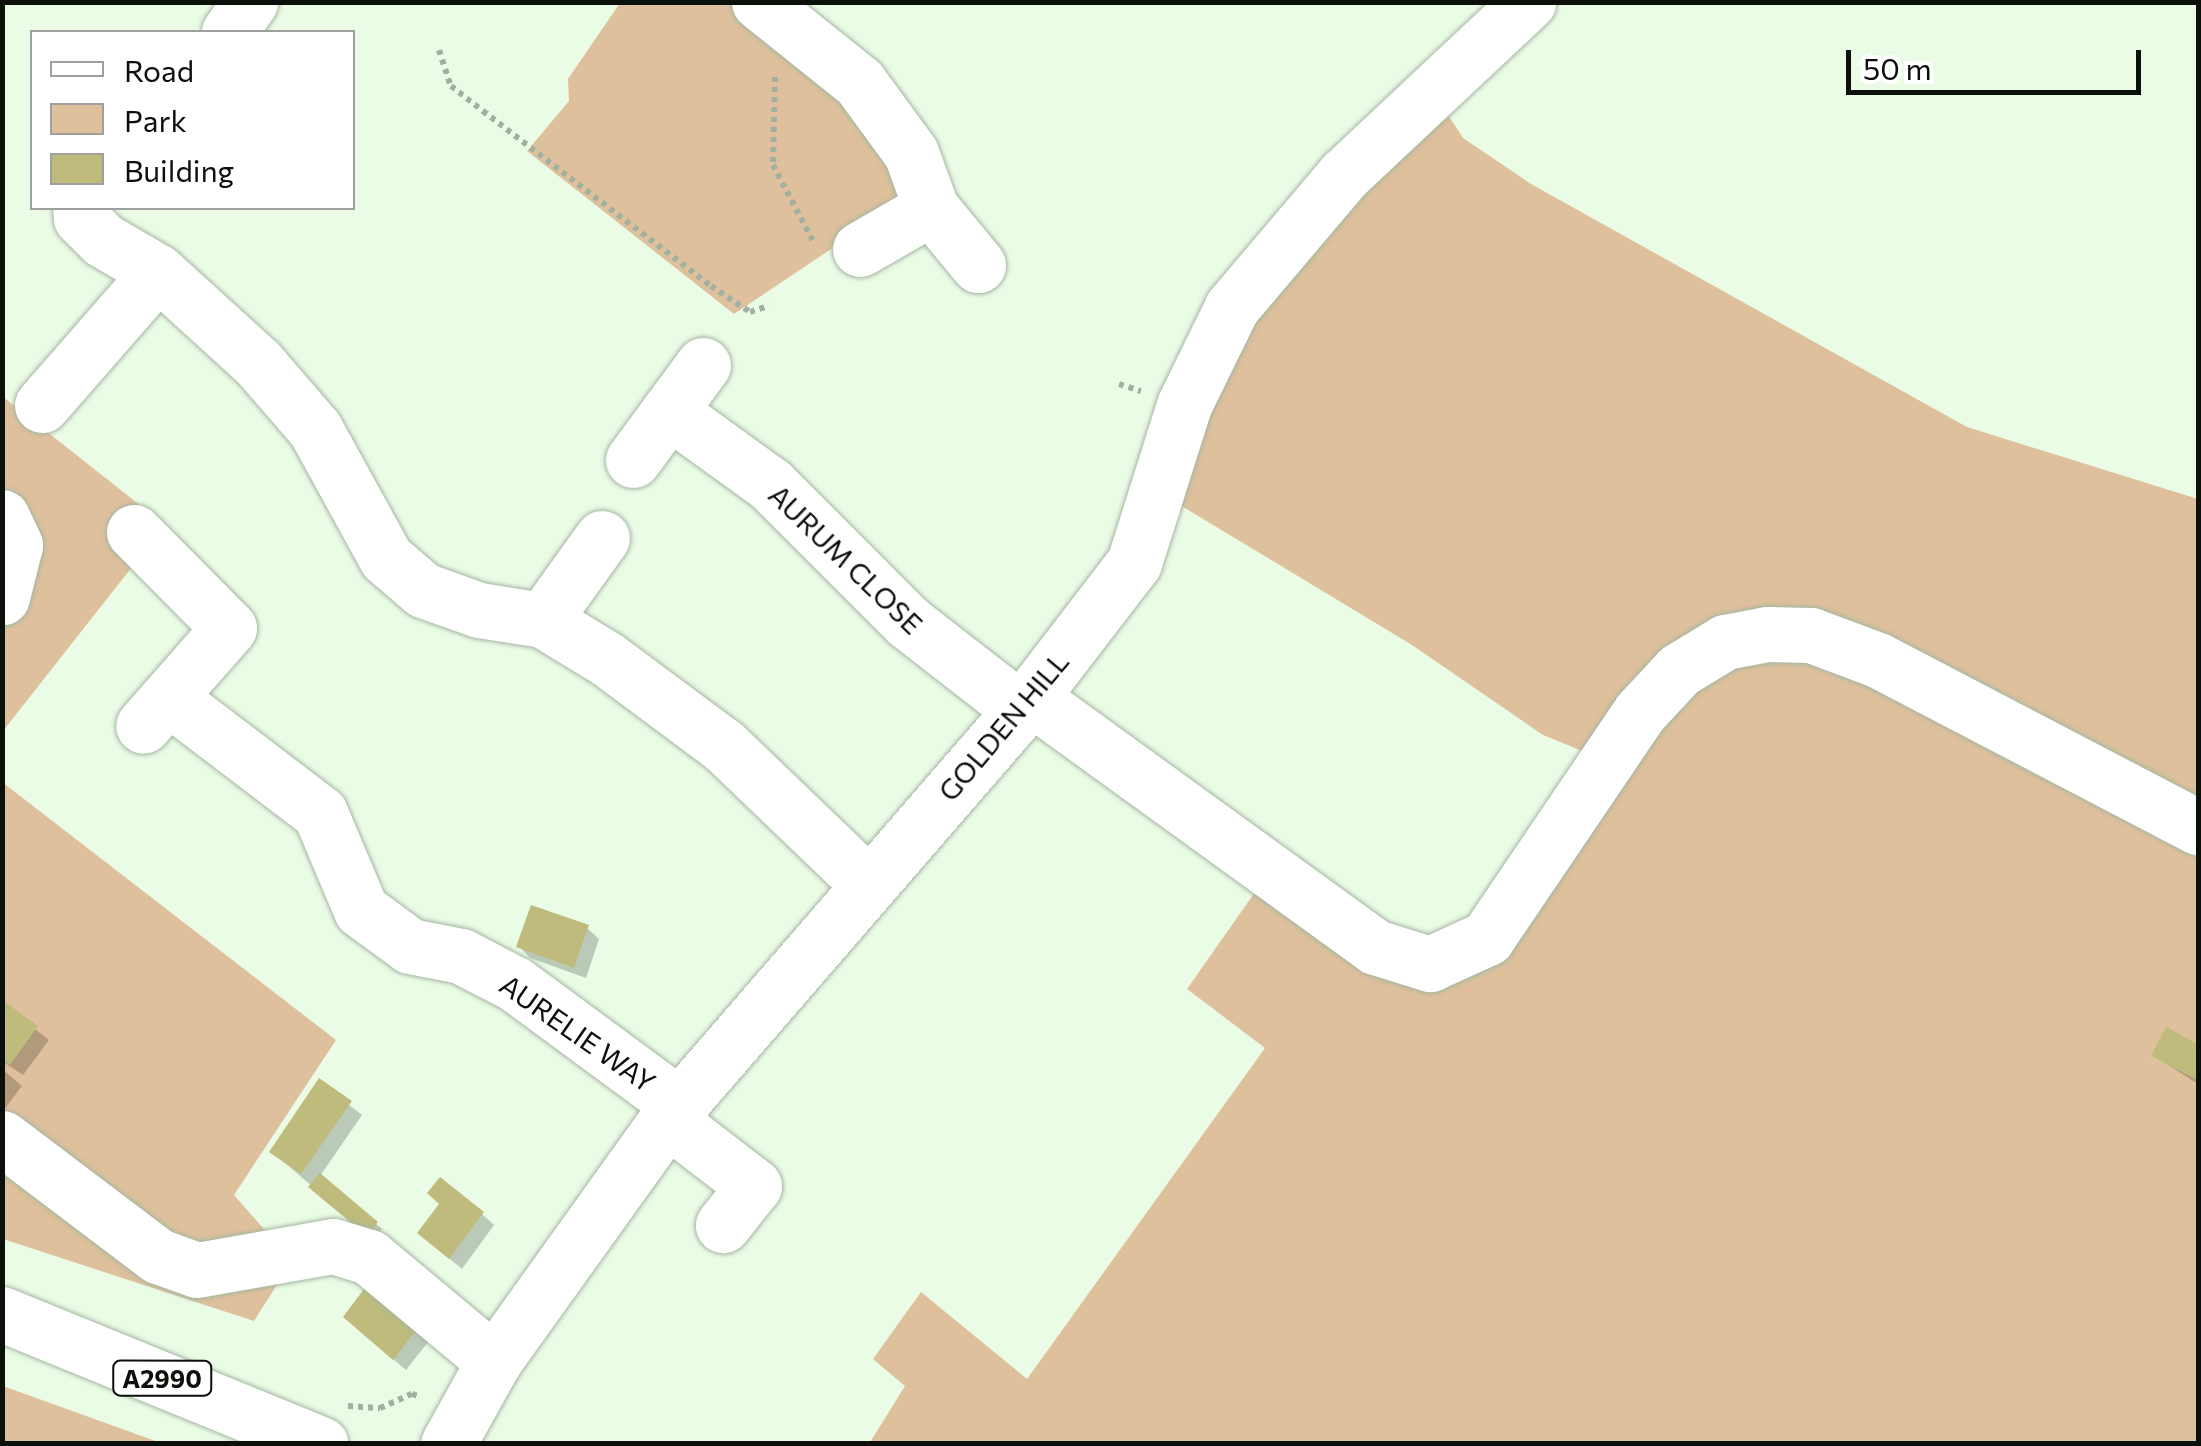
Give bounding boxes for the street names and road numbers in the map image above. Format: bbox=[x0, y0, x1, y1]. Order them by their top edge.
street label: AURUM CLOSE bbox=[762, 477, 930, 641]
street label: GOLDEN HILL bbox=[931, 645, 1075, 807]
street label: AURELIE WAY bbox=[494, 967, 662, 1099]
road number: A2990 bbox=[112, 1358, 212, 1398]

